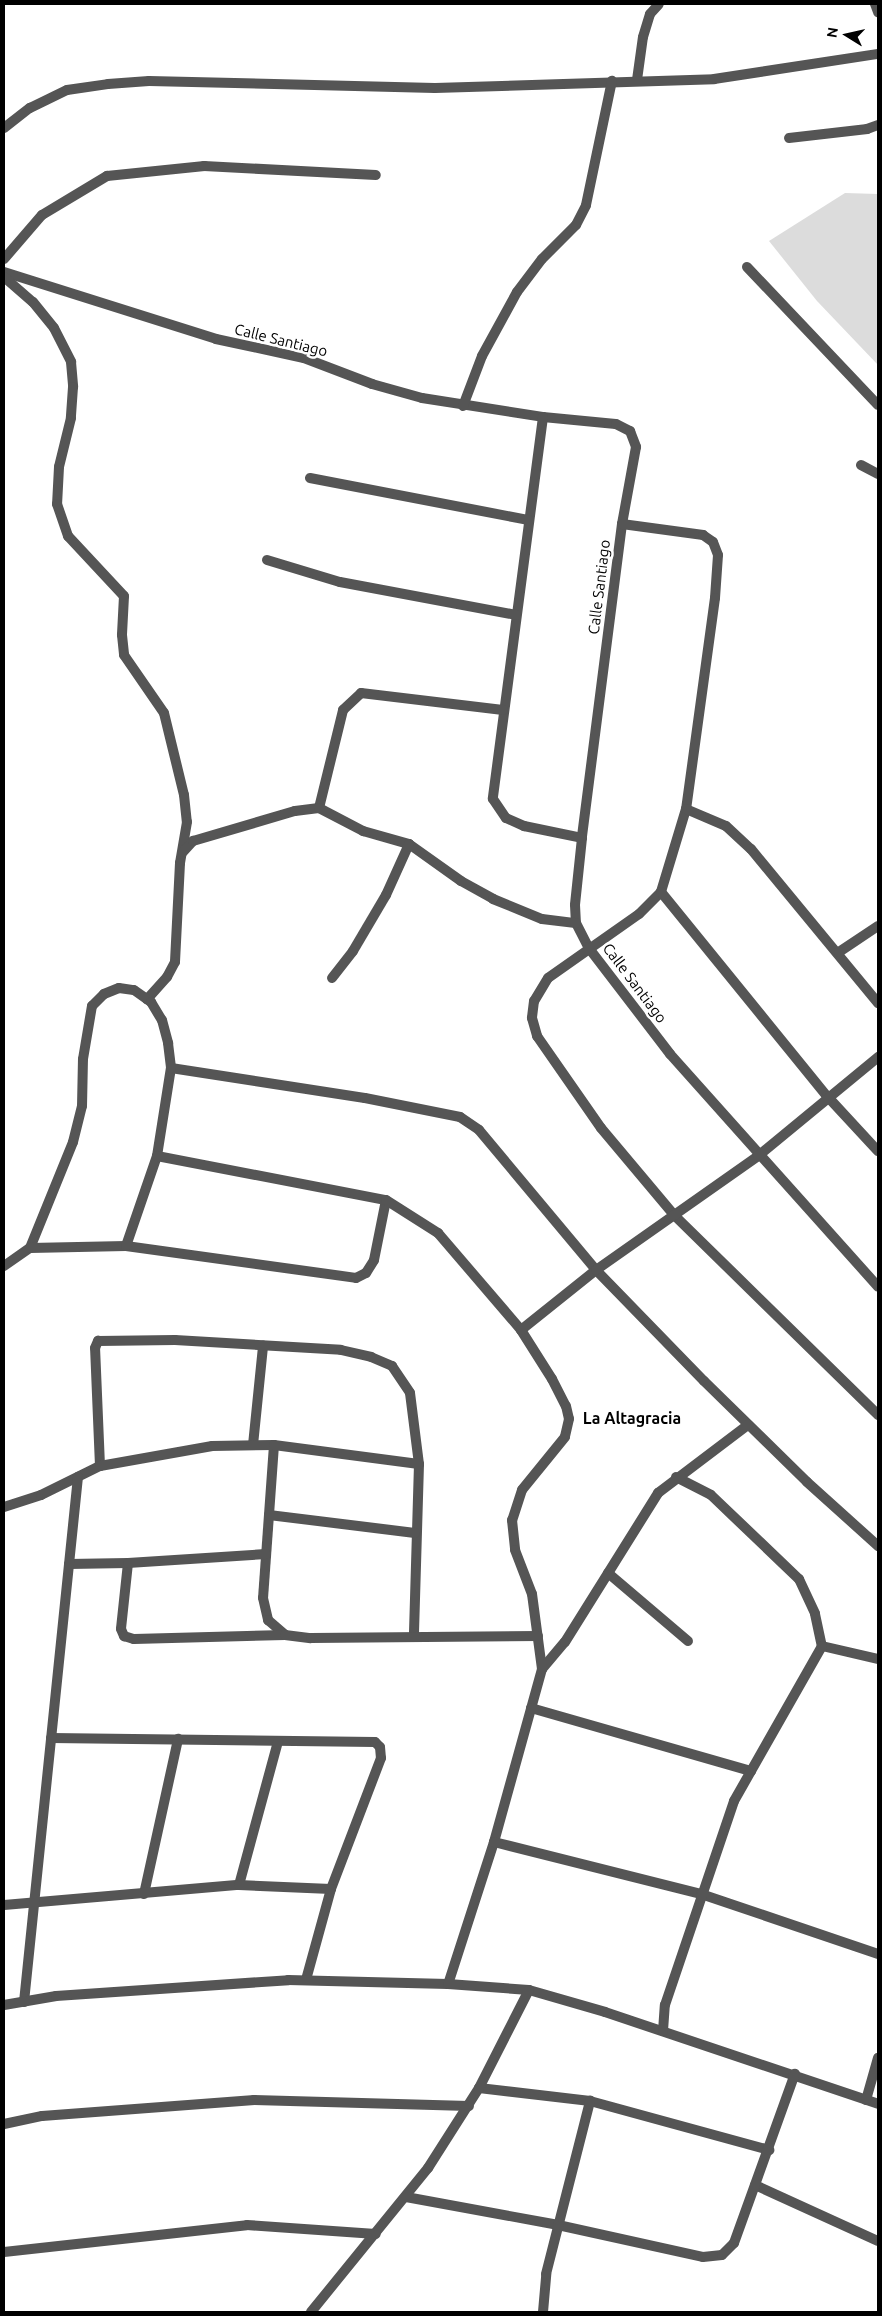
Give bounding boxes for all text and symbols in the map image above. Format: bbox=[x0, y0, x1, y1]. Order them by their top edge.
north arrow bbox=[822, 10, 872, 60]
text: N bbox=[823, 26, 841, 39]
street label: Calle Santiago bbox=[233, 320, 329, 360]
street label: Calle Santiago bbox=[584, 539, 614, 635]
street label: Calle Santiago bbox=[599, 940, 671, 1026]
district label: La Altagracia bbox=[583, 1408, 681, 1428]

